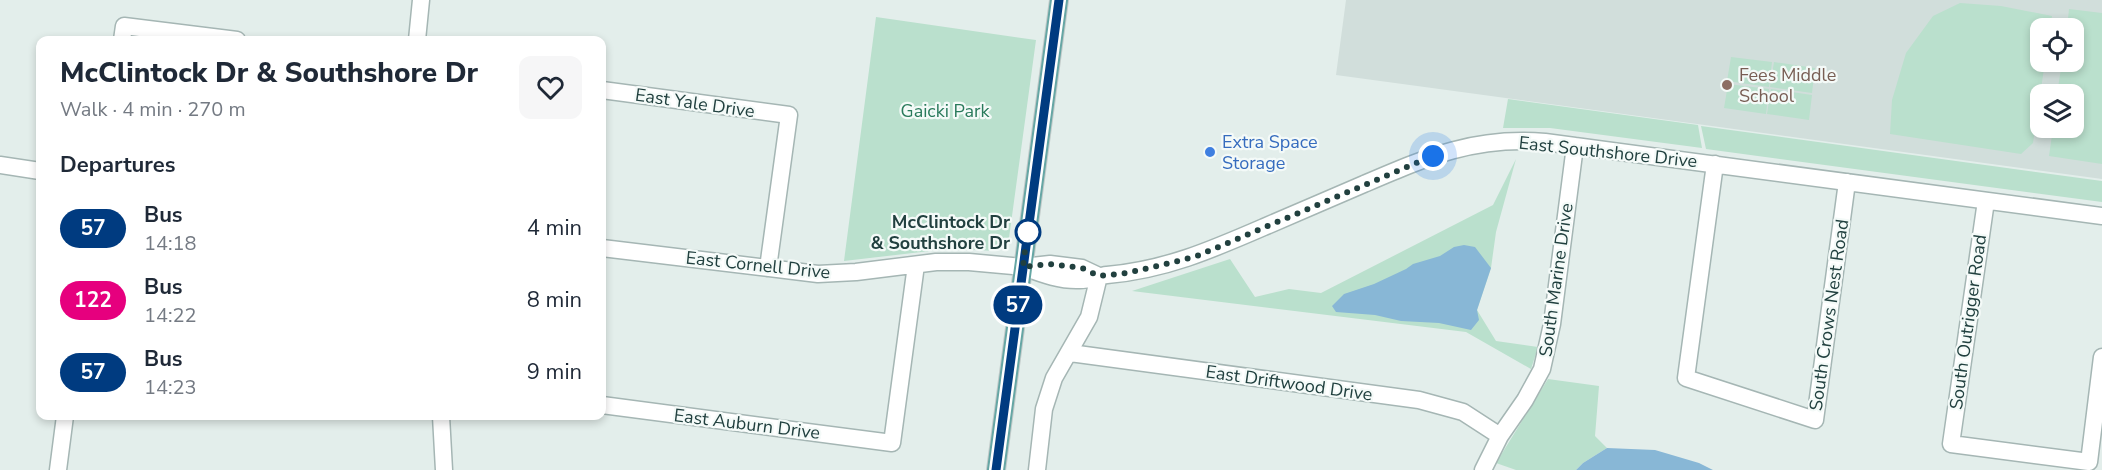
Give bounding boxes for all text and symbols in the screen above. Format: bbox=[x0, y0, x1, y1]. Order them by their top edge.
map controls bbox=[2030, 18, 2084, 138]
button: locate bbox=[2030, 18, 2084, 72]
text: McClintock Dr & Southshore Dr bbox=[60, 54, 478, 92]
button: heart bbox=[519, 56, 582, 119]
place label: Fees Middle School bbox=[1739, 63, 1836, 108]
marker: Fees Middle School bbox=[1720, 78, 1734, 92]
street label: East Yale Drive bbox=[634, 83, 756, 123]
button: layers bbox=[2030, 84, 2084, 138]
text: Walk · 4 min · 270 m bbox=[60, 96, 246, 123]
park label: Gaicki Park bbox=[901, 99, 990, 123]
place label: Extra Space Storage bbox=[1222, 130, 1318, 175]
street label: East Southshore Drive bbox=[1518, 131, 1698, 173]
your location bbox=[1418, 141, 1448, 171]
marker: Extra Space Storage bbox=[1203, 145, 1217, 159]
text: Departures bbox=[60, 150, 175, 180]
text: Bus bbox=[144, 200, 183, 230]
street label: South Marine Drive bbox=[1533, 202, 1579, 358]
place label: McClintock Dr & Southshore Dr bbox=[871, 210, 1010, 255]
text: 4 min bbox=[527, 213, 582, 243]
text: 57 bbox=[80, 214, 106, 242]
street label: South Crows Nest Road bbox=[1804, 218, 1854, 412]
marker: McClintock Dr & Southshore Dr bbox=[1015, 219, 1041, 245]
text: 14:18 bbox=[144, 230, 197, 257]
street label: South Outrigger Road bbox=[1944, 233, 1992, 411]
street label: East Cornell Drive bbox=[685, 245, 831, 285]
text: Bus bbox=[144, 272, 183, 302]
text: 8 min bbox=[527, 285, 582, 315]
text: 122 bbox=[74, 286, 112, 314]
line badge: 57 bbox=[991, 286, 1045, 324]
text: 57 bbox=[1005, 291, 1031, 319]
text: 14:22 bbox=[144, 302, 197, 329]
text: Bus bbox=[144, 344, 183, 374]
text: 9 min bbox=[527, 357, 582, 387]
text: 57 bbox=[80, 358, 106, 386]
street label: East Driftwood Drive bbox=[1204, 359, 1374, 407]
text: 14:23 bbox=[144, 374, 197, 401]
street label: East Auburn Drive bbox=[672, 403, 822, 445]

